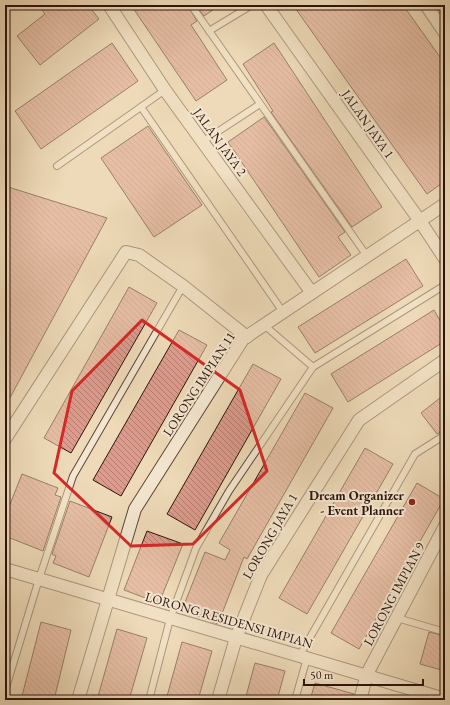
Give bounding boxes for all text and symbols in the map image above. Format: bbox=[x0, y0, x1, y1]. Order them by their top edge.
street label: JALAN JAYA 1 bbox=[338, 86, 398, 162]
street label: JALAN JAYA 2 bbox=[189, 104, 251, 180]
street label: LORONG IMPIAN 11 bbox=[159, 329, 239, 439]
place label: Dream Organizer - Event Planner bbox=[309, 487, 405, 519]
street label: LORONG JAYA 1 bbox=[239, 490, 301, 582]
marker: Dream Organizer - Event Planner bbox=[407, 497, 417, 507]
street label: LORONG IMPIAN 9 bbox=[360, 539, 429, 649]
street label: LORONG RESIDENSI IMPIAN bbox=[143, 588, 315, 652]
scale bar bbox=[304, 661, 423, 687]
text: 50 m bbox=[310, 667, 334, 683]

